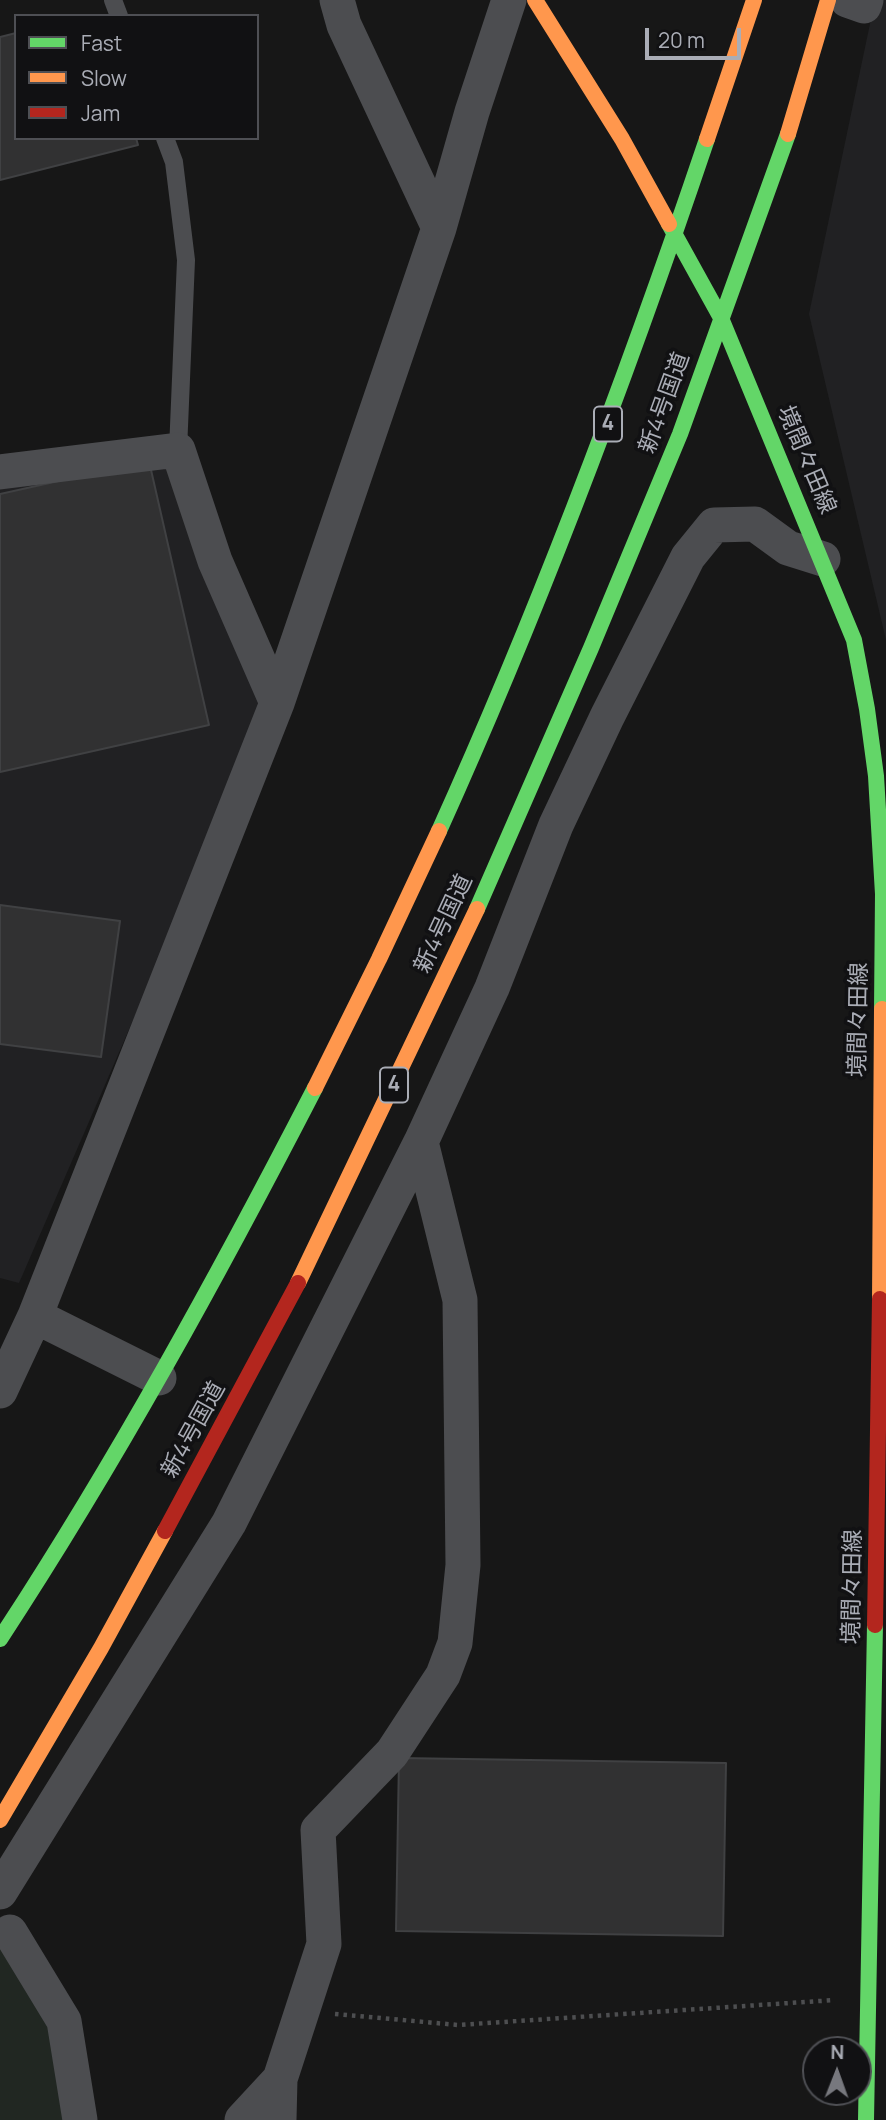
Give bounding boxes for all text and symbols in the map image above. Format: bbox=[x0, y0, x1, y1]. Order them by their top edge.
legend bbox=[14, 14, 259, 140]
scale bar bbox=[648, 14, 744, 58]
text: 20 m bbox=[658, 26, 705, 54]
text: Fast bbox=[81, 29, 122, 57]
text: Slow bbox=[81, 64, 127, 92]
text: Jam bbox=[81, 99, 120, 127]
street label: 新4号国道 bbox=[634, 349, 696, 457]
street label: 境間々田線 bbox=[771, 402, 841, 518]
road number: 4 bbox=[594, 406, 622, 442]
street label: 新4号国道 bbox=[409, 870, 479, 978]
street label: 境間々田線 bbox=[844, 962, 874, 1078]
road number: 4 bbox=[380, 1068, 408, 1102]
street label: 新4号国道 bbox=[156, 1377, 232, 1483]
street label: 境間々田線 bbox=[838, 1529, 868, 1645]
north arrow bbox=[802, 2036, 872, 2106]
text: N bbox=[830, 2039, 844, 2065]

